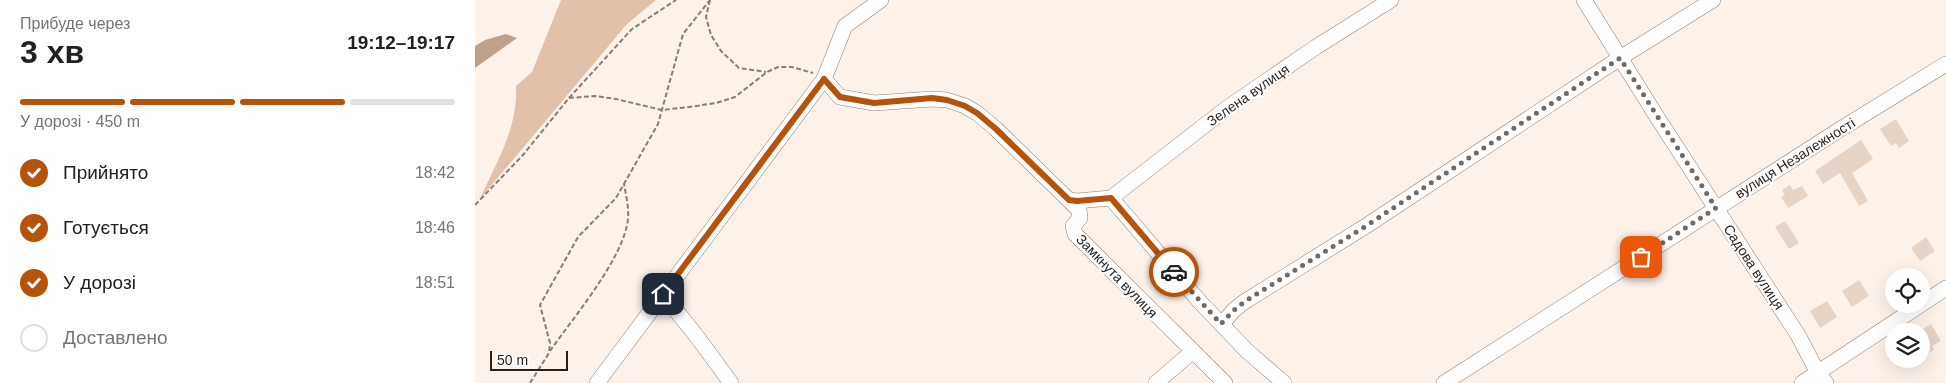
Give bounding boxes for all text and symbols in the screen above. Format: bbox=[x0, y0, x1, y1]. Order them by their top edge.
text: Прибуде через bbox=[20, 15, 130, 32]
text: 19:12–19:17 bbox=[347, 32, 455, 53]
text: 3 хв bbox=[20, 34, 84, 70]
street label: Зелена вулиця bbox=[1204, 61, 1292, 129]
text: У дорозі · 450 m bbox=[20, 113, 140, 130]
street label: вулиця Незалежності bbox=[1732, 115, 1858, 201]
icon: check bbox=[20, 159, 48, 187]
text: Прийнято bbox=[63, 162, 148, 183]
text: 18:42 bbox=[415, 164, 455, 181]
icon: check bbox=[20, 214, 48, 242]
text: Готується bbox=[63, 217, 149, 238]
text: 18:46 bbox=[415, 219, 455, 236]
street label: Садова вулиця bbox=[1720, 221, 1788, 313]
street label: Замкнута вулиця bbox=[1073, 231, 1161, 321]
pin bbox=[1620, 236, 1662, 278]
icon: bag bbox=[1627, 243, 1655, 271]
courier bbox=[1149, 247, 1199, 297]
icon: car bbox=[1160, 258, 1188, 286]
map controls bbox=[1885, 268, 1930, 368]
button: locate bbox=[1885, 268, 1930, 313]
icon: check bbox=[20, 269, 48, 297]
text: У дорозі bbox=[63, 272, 136, 293]
pin bbox=[642, 273, 684, 315]
text: 18:51 bbox=[415, 274, 455, 291]
icon: home bbox=[649, 280, 677, 308]
button: layers bbox=[1885, 323, 1930, 368]
text: Доставлено bbox=[63, 327, 168, 348]
scale bar bbox=[490, 348, 567, 371]
text: 50 m bbox=[497, 352, 528, 368]

